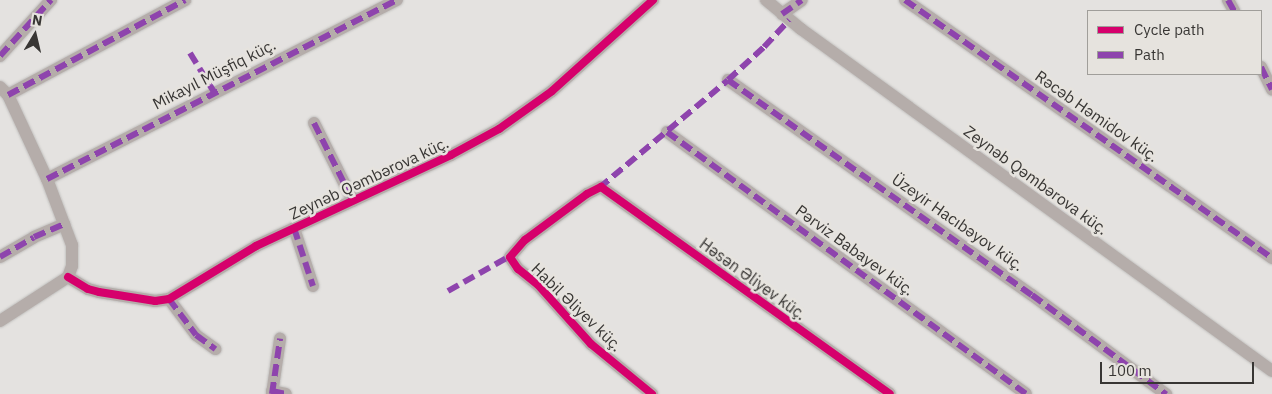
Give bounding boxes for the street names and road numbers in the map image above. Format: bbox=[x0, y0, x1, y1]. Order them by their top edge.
street label: Mikayıl Müşfiq küç. bbox=[149, 35, 279, 113]
street label: Rəcəb Həmidov küç. bbox=[1032, 66, 1162, 166]
street label: Zeynəb Qəmbərova küç. bbox=[960, 121, 1112, 239]
street label: Zeynəb Qəmbərova küç. bbox=[286, 133, 452, 223]
street label: Üzeyir Hacıbəyov küç. bbox=[888, 169, 1028, 275]
street label: Pərviz Babayev küç. bbox=[792, 201, 918, 299]
street label: Həsən Əliyev küç. bbox=[696, 234, 810, 324]
street label: Habil Əliyev küç. bbox=[528, 259, 626, 355]

